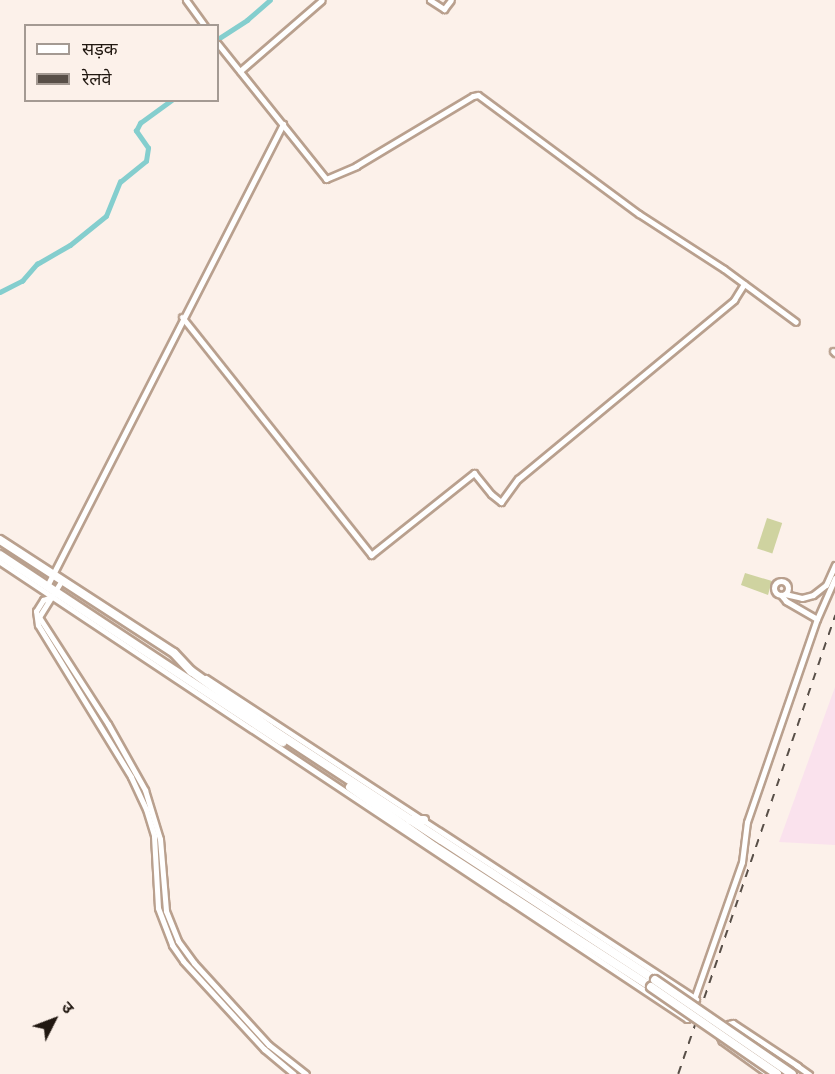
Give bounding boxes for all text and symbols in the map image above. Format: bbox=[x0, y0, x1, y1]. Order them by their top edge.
legend bbox=[24, 24, 219, 102]
text: सड़क bbox=[82, 37, 118, 61]
text: रेलवे bbox=[82, 67, 112, 91]
north arrow bbox=[24, 990, 84, 1050]
text: उ bbox=[57, 997, 79, 1018]

